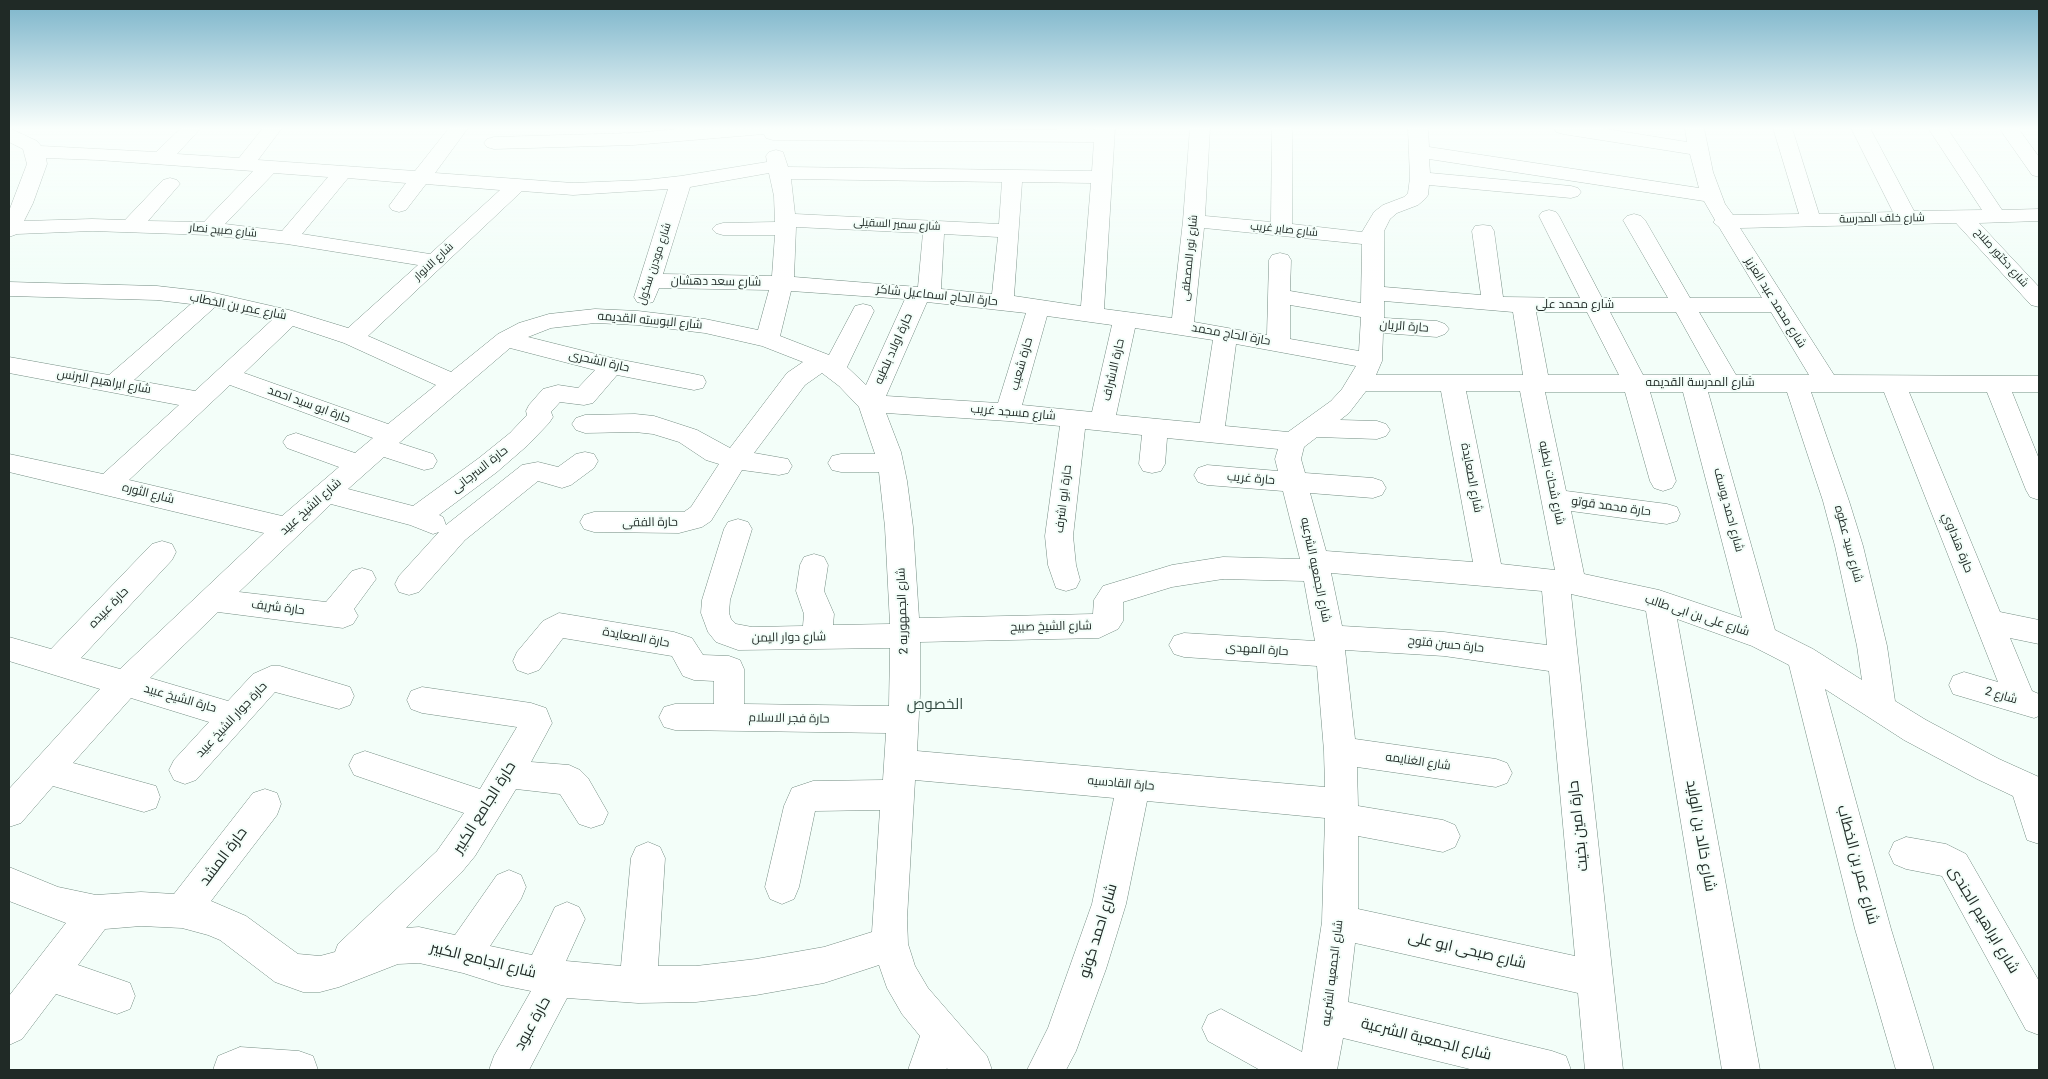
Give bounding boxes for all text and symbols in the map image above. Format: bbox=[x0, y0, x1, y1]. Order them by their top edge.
street label: شارع خلف المدرسة bbox=[1839, 212, 1925, 226]
street label: شارع نور المصطفى bbox=[1179, 214, 1201, 302]
street label: شارع سمير السقيلى bbox=[853, 216, 941, 234]
street label: شارع صابر غريب bbox=[1250, 220, 1318, 240]
street label: شارع صبيح نصار bbox=[189, 221, 257, 241]
street label: شارع مودرن سكول bbox=[635, 221, 675, 307]
street label: شارع دكتور صلاح bbox=[1971, 226, 2031, 290]
street label: شارع الانوار bbox=[411, 240, 457, 284]
street label: شارع محمد عبد العزيز bbox=[1741, 255, 1809, 351]
street label: شارع سعد دهشان bbox=[671, 274, 761, 290]
street label: حارة الحاج اسماعيل شاكر bbox=[876, 282, 998, 310]
street label: شارع عمر بن الخطاب bbox=[188, 291, 288, 323]
street label: شارع محمد على bbox=[1536, 298, 1614, 312]
street label: شارع البوسته القديمه bbox=[597, 309, 703, 333]
street label: حارة اولاد بلطيه bbox=[872, 311, 916, 387]
street label: حارة الريان bbox=[1379, 318, 1429, 336]
street label: حارة الحاج محمد bbox=[1190, 321, 1272, 349]
street label: حارة شعيب bbox=[1008, 336, 1036, 392]
street label: حارة الاشراف bbox=[1100, 338, 1128, 402]
street label: حارة الشحرى bbox=[567, 348, 631, 376]
street label: شارع ابراهيم البرنس bbox=[56, 367, 152, 397]
street label: شارع المدرسة القديمه bbox=[1645, 376, 1755, 390]
street label: حارة ابو سيد احمد bbox=[266, 383, 352, 427]
street label: شارع مسجد غريب bbox=[970, 402, 1056, 424]
street label: شارع شحات بلطيه bbox=[1535, 440, 1567, 526]
street label: شارع الصعايدة bbox=[1457, 442, 1485, 514]
street label: حارة السرجانى bbox=[449, 444, 511, 496]
street label: حارة ابو اشرف bbox=[1053, 464, 1075, 534]
street label: شارع احمد يوسف bbox=[1710, 466, 1746, 554]
street label: حارة غريب bbox=[1226, 470, 1276, 488]
street label: شارع الشيخ عبيد bbox=[277, 476, 345, 538]
street label: شارع الثوره bbox=[120, 481, 176, 507]
street label: حارة محمد قوتو bbox=[1570, 494, 1652, 520]
street label: شارع سيد عطوه bbox=[1831, 504, 1865, 584]
street label: حارة هنداوي bbox=[1938, 511, 1976, 575]
street label: حارة الفقى bbox=[622, 515, 678, 531]
street label: شارع الجمعيه الشرعيه bbox=[1297, 516, 1333, 624]
street label: شارع الجمهوريه 2 bbox=[894, 567, 912, 655]
street label: حارة عبيده bbox=[86, 585, 132, 631]
street label: شارع على بن ابى طالب bbox=[1643, 592, 1751, 640]
street label: حارة شريف bbox=[251, 598, 305, 618]
street label: شارع الشيخ صبيح bbox=[1010, 619, 1092, 635]
street label: حارة الصعايدة bbox=[601, 625, 671, 651]
street label: شارع دوار اليمن bbox=[752, 630, 826, 646]
street label: حارة حسن فتوح bbox=[1407, 634, 1485, 656]
street label: حارة المهدى bbox=[1225, 641, 1289, 659]
street label: حارة جوار الشيخ عبيد bbox=[193, 679, 271, 761]
street label: حارة الشيخ عبيد bbox=[142, 682, 218, 716]
street label: شارع 2 bbox=[1983, 685, 2019, 707]
district label: الخصوص bbox=[907, 696, 963, 714]
street label: حارة فجر الاسلام bbox=[748, 711, 830, 727]
street label: شارع الغنايمه bbox=[1384, 750, 1452, 774]
street label: حارة الجامع الكبير bbox=[450, 759, 520, 857]
street label: حارة القادسيه bbox=[1087, 774, 1155, 794]
street label: شارع خالد بن الوليد bbox=[1681, 779, 1719, 893]
street label: حارة امين بخيت bbox=[1565, 780, 1593, 872]
street label: شارع عمر بن الخطاب bbox=[1832, 803, 1882, 927]
street label: حارة المشد bbox=[196, 824, 252, 890]
street label: شارع ابراهيم الجندى bbox=[1944, 863, 2022, 977]
street label: شارع احمد كوتو bbox=[1076, 882, 1122, 980]
street label: شارع الجمعيه الشرعيه bbox=[1319, 919, 1347, 1027]
street label: شارع صبحى ابو على bbox=[1406, 929, 1528, 973]
street label: شارع الجامع الكبير bbox=[428, 939, 538, 983]
street label: حارة عبود bbox=[511, 994, 555, 1054]
street label: شارع الجمعية الشرعية bbox=[1359, 1015, 1493, 1065]

